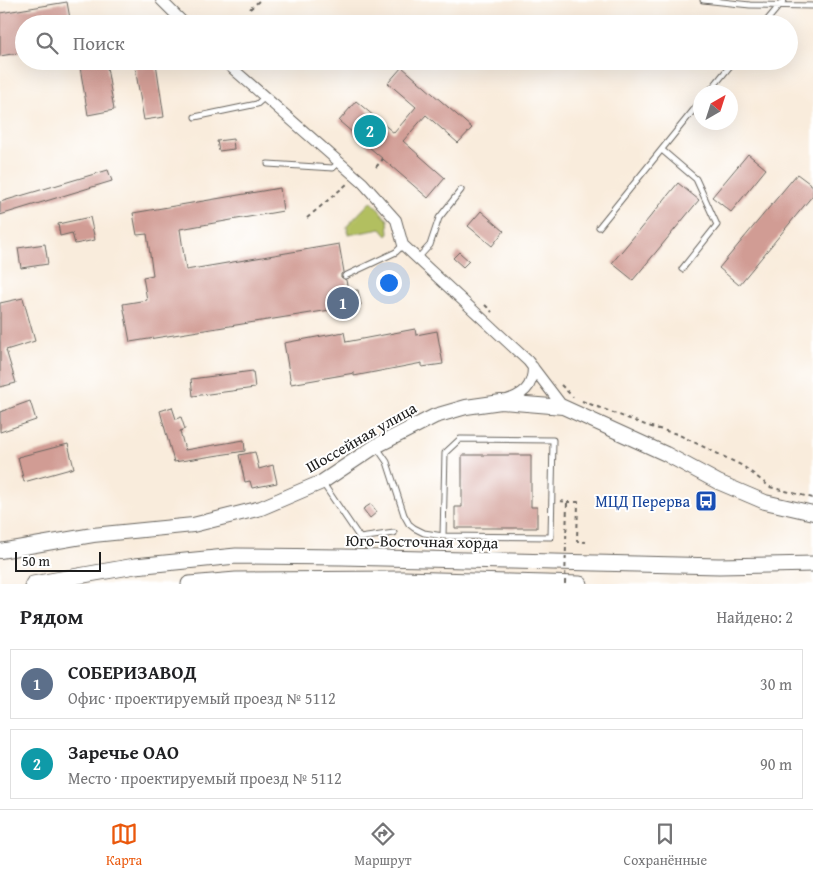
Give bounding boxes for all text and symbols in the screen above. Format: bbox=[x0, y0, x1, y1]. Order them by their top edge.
search box bbox=[15, 15, 798, 70]
icon: search bbox=[33, 29, 61, 57]
text: Поиск bbox=[73, 29, 125, 57]
north arrow bbox=[693, 85, 738, 130]
pin: 2 bbox=[354, 112, 386, 150]
your location bbox=[376, 270, 402, 296]
pin: 1 bbox=[327, 284, 359, 322]
street label: Шоссейная улица bbox=[301, 395, 421, 479]
place label: МЦД Перерва bbox=[595, 489, 690, 513]
bus stop icon: МЦД Перерва bbox=[694, 489, 718, 513]
street label: Юго-Восточная хорда bbox=[345, 528, 499, 554]
scale bar bbox=[15, 549, 101, 572]
text: 50 m bbox=[22, 551, 50, 571]
text: Рядом bbox=[20, 601, 83, 632]
text: Найдено: 2 bbox=[716, 605, 793, 629]
text: СОБЕРИЗАВОД bbox=[68, 658, 197, 686]
text: 1 bbox=[33, 672, 41, 696]
text: 30 m bbox=[760, 672, 792, 696]
text: Офис · проектируемый проезд № 5112 bbox=[68, 686, 336, 710]
text: Заречье ОАО bbox=[68, 738, 179, 766]
text: 2 bbox=[33, 752, 41, 776]
text: 90 m bbox=[760, 752, 792, 776]
text: Место · проектируемый проезд № 5112 bbox=[68, 766, 342, 790]
tab: Карта bbox=[106, 820, 142, 870]
tab: Маршрут bbox=[354, 820, 412, 870]
tab: Сохранённые bbox=[624, 820, 707, 870]

